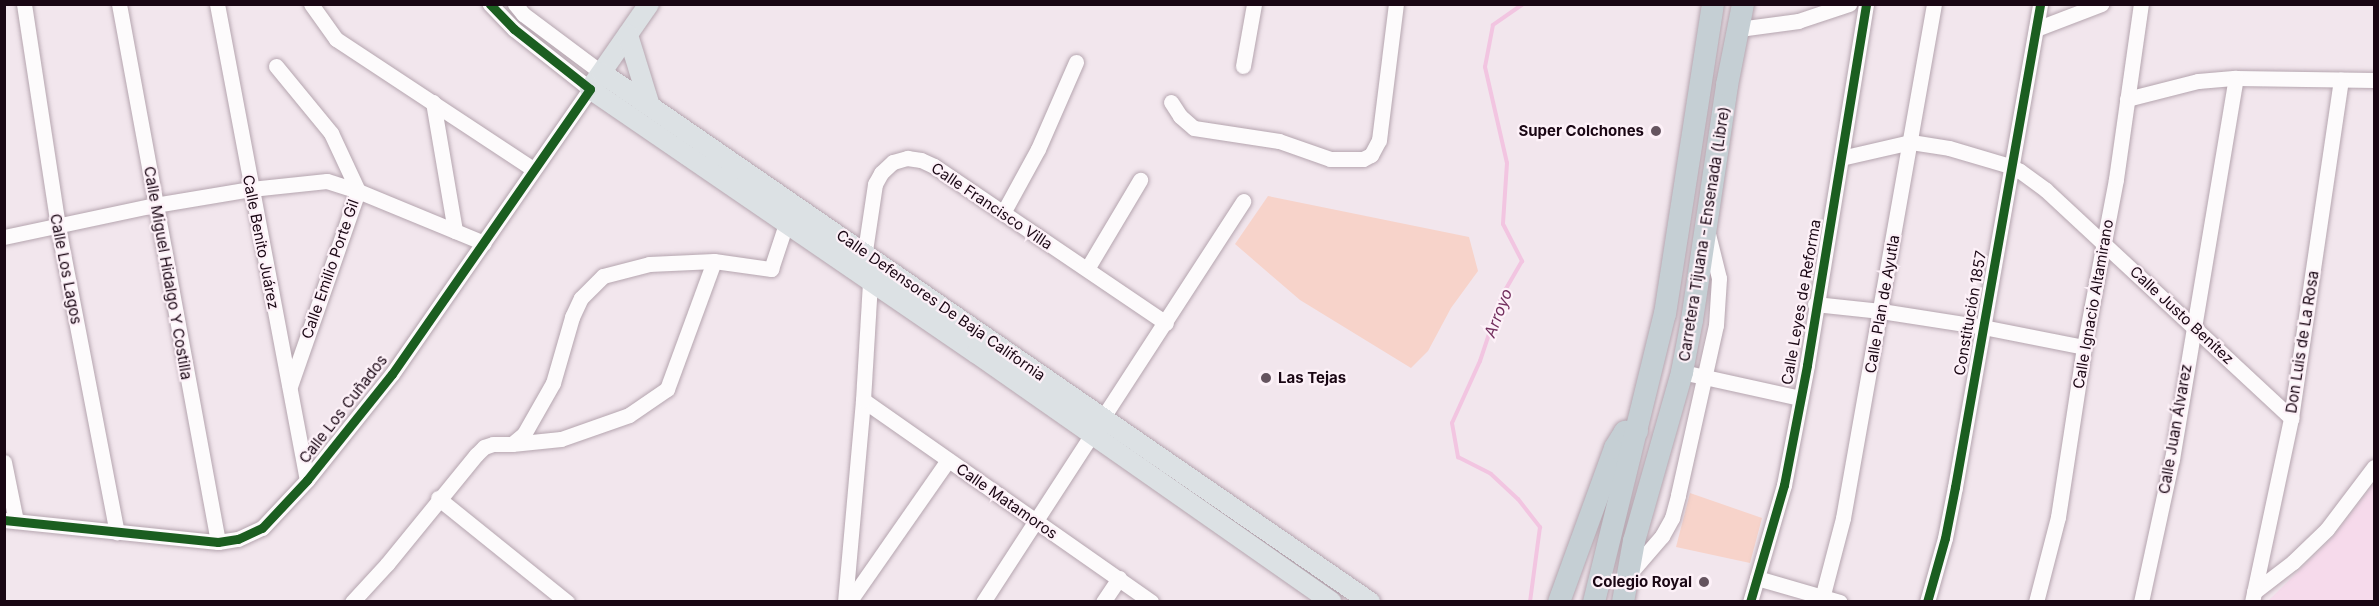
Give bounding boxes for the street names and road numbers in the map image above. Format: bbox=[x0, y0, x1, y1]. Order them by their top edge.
street label: Carretera Tijuana - Ensenada (Libre) bbox=[1675, 105, 1733, 363]
street label: Calle Francisco Villa bbox=[928, 159, 1056, 253]
street label: Calle Miguel Hidalgo Y Costilla bbox=[140, 165, 196, 381]
street label: Calle Benito Juárez bbox=[239, 173, 283, 311]
street label: Calle Emilio Porte Gil bbox=[298, 197, 362, 341]
street label: Calle Los Lagos bbox=[46, 212, 86, 326]
street label: Calle Leyes de Reforma bbox=[1778, 218, 1824, 386]
street label: Calle Ignacio Altamirano bbox=[2069, 218, 2117, 390]
street label: Calle Defensores De Baja California bbox=[833, 226, 1049, 384]
street label: Calle Plan de Ayutla bbox=[1861, 233, 1903, 375]
street label: Constitución 1857 bbox=[1950, 249, 1990, 377]
street label: Calle Justo Benítez bbox=[2126, 262, 2238, 368]
street label: Don Luis de La Rosa bbox=[2282, 269, 2322, 415]
street label: Calle Los Cuñados bbox=[295, 351, 391, 467]
street label: Calle Juan Álvarez bbox=[2155, 363, 2195, 495]
street label: Calle Matamoros bbox=[953, 459, 1061, 543]

